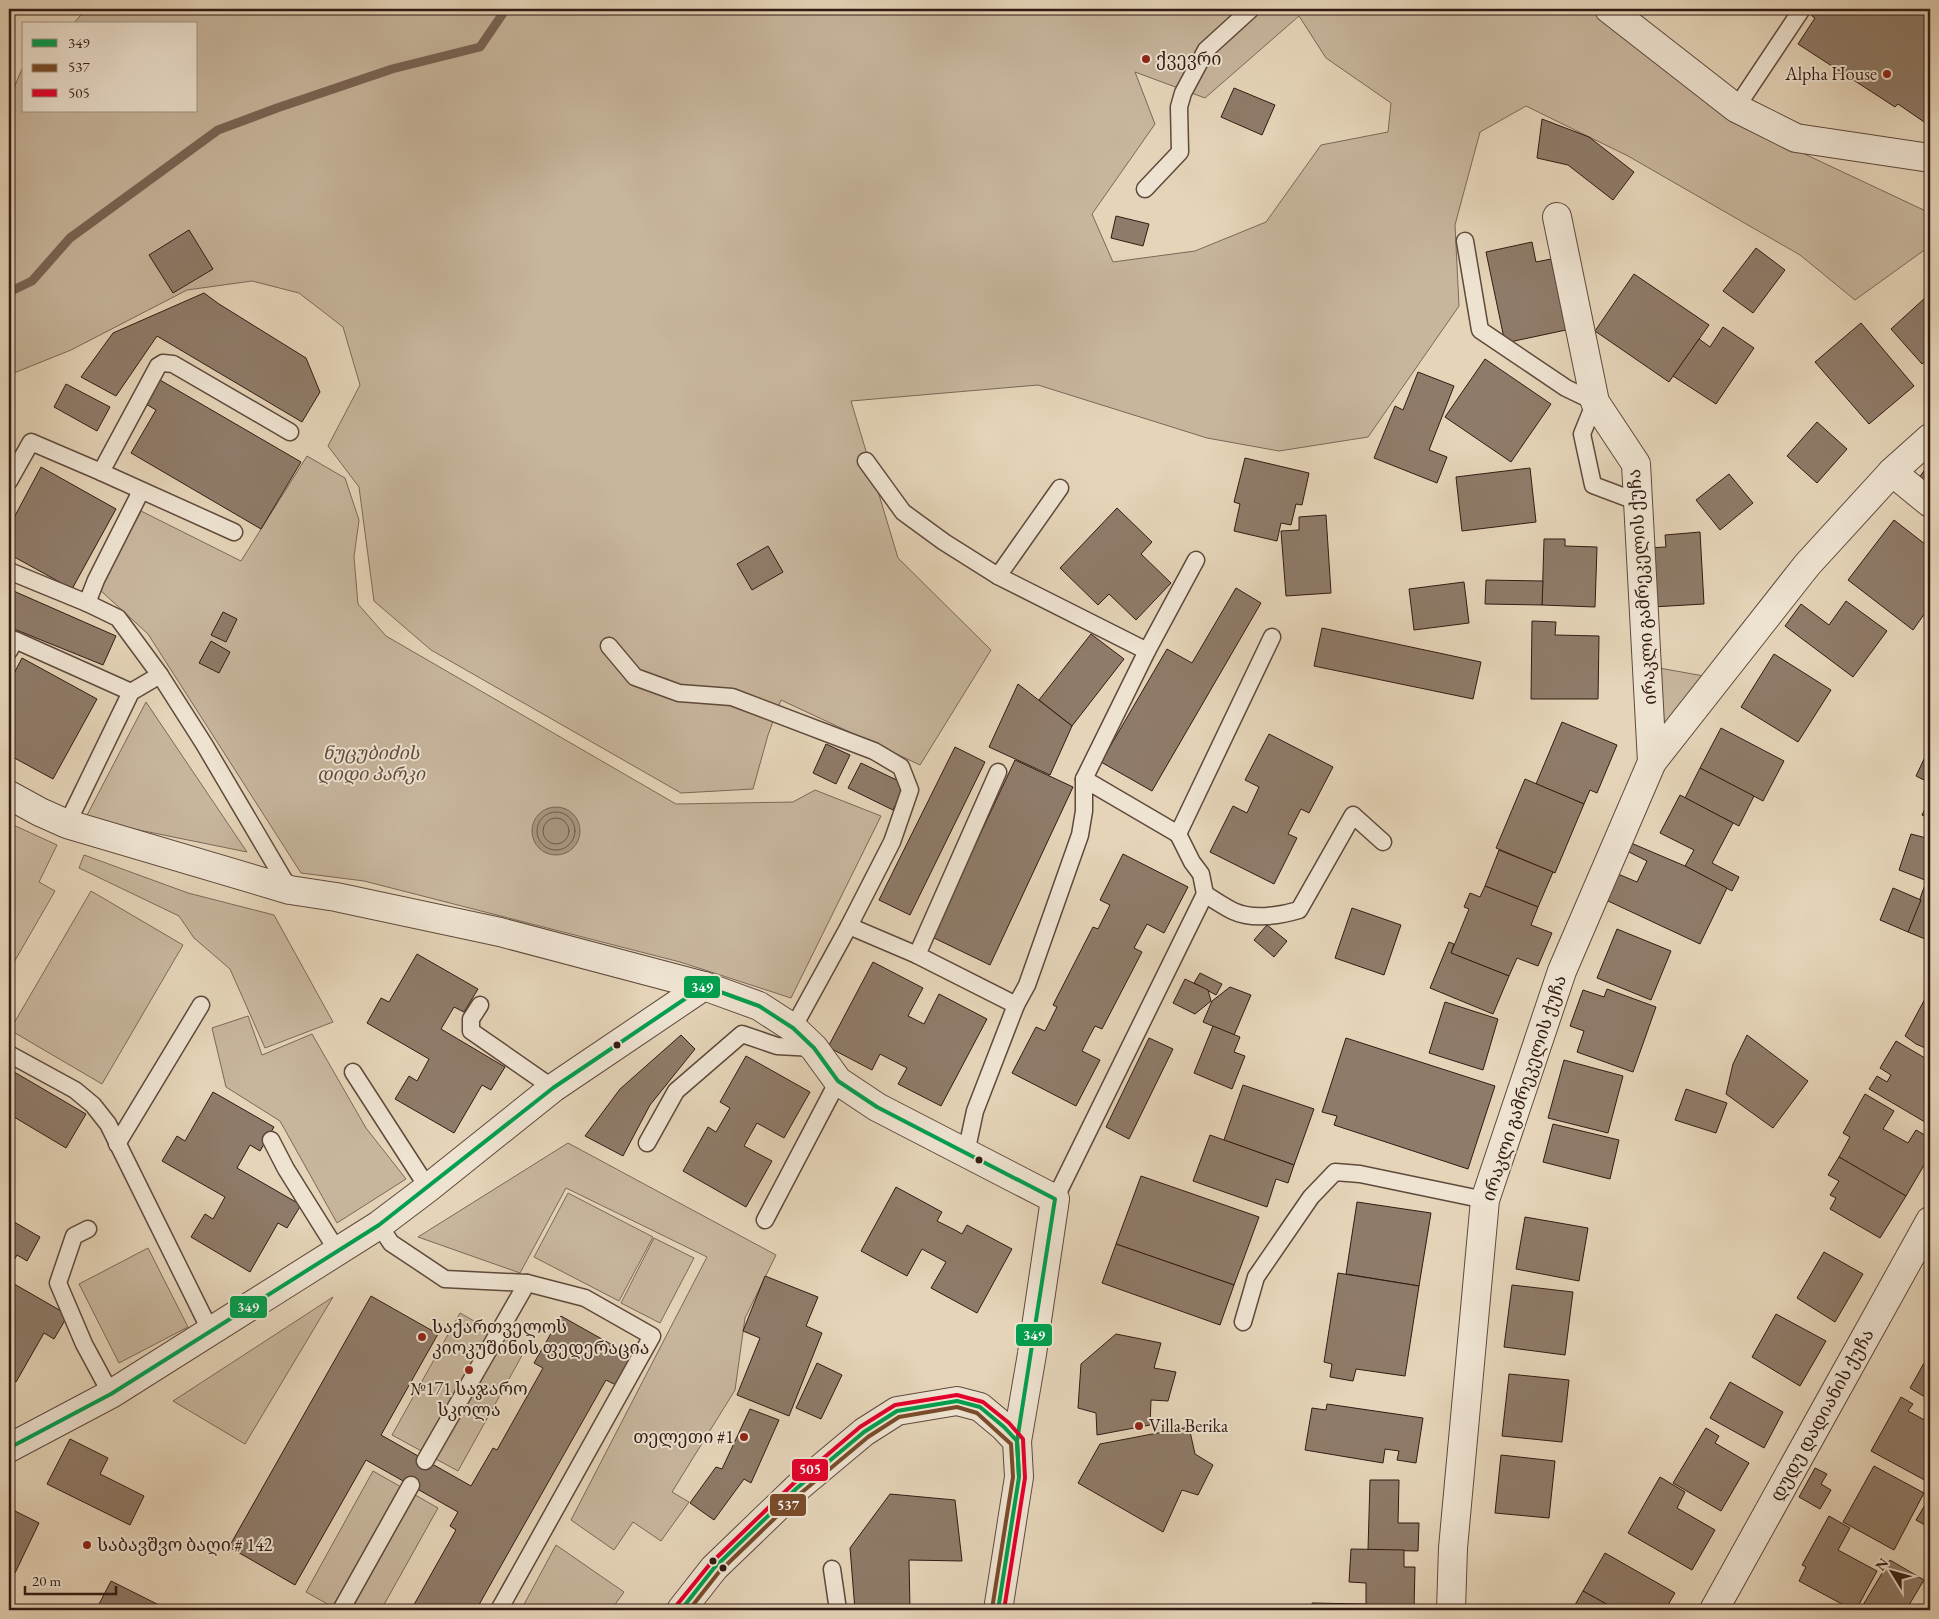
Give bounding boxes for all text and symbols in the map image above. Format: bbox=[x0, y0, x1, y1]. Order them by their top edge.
legend bbox=[22, 22, 198, 112]
text: 349 bbox=[68, 33, 90, 52]
place label: ქვევრი bbox=[1156, 47, 1221, 70]
marker: ქვევრი bbox=[1140, 53, 1152, 65]
text: 537 bbox=[68, 57, 90, 76]
place label: Alpha House bbox=[1784, 62, 1877, 85]
marker: Alpha House bbox=[1881, 68, 1893, 80]
text: 505 bbox=[68, 83, 90, 102]
street label: ირაკლი გამრეკელის ქუჩა bbox=[1622, 468, 1661, 706]
park label: ნუცუბიძის დიდი პარკი bbox=[317, 741, 427, 785]
street label: ირაკლი გამრეკელის ქუჩა bbox=[1476, 972, 1571, 1204]
line badge: 349 bbox=[683, 975, 721, 999]
text: 349 bbox=[691, 978, 714, 996]
unlabelled marker bbox=[612, 1040, 622, 1050]
unlabelled marker bbox=[974, 1155, 984, 1165]
line badge: 349 bbox=[229, 1295, 268, 1319]
text: 349 bbox=[237, 1298, 260, 1316]
place label: საქართველოს კიოკუშინის ფედერაცია bbox=[432, 1315, 649, 1359]
line badge: 349 bbox=[1015, 1323, 1053, 1347]
street label: დუდუ დადიანის ქუჩა bbox=[1765, 1324, 1879, 1505]
text: 349 bbox=[1023, 1326, 1046, 1344]
marker: საქართველოს კიოკუშინის ფედერაცია bbox=[416, 1331, 428, 1343]
marker: №171 საჯარო სკოლა bbox=[463, 1364, 475, 1376]
place label: №171 საჯარო სკოლა bbox=[410, 1377, 528, 1421]
place label: Villa Berika bbox=[1149, 1414, 1229, 1437]
marker: Villa Berika bbox=[1133, 1420, 1145, 1432]
place label: თელეთი #1 bbox=[633, 1425, 734, 1448]
marker: თელეთი #1 bbox=[738, 1431, 750, 1443]
line badge: 505 bbox=[791, 1458, 829, 1482]
text: 505 bbox=[799, 1460, 821, 1478]
line badge: 537 bbox=[769, 1493, 807, 1517]
text: 537 bbox=[777, 1496, 800, 1514]
place label: საბავშვო ბაღი # 142 bbox=[97, 1533, 273, 1556]
marker: საბავშვო ბაღი # 142 bbox=[81, 1539, 93, 1551]
north arrow bbox=[1866, 1546, 1916, 1596]
text: N bbox=[1871, 1554, 1893, 1574]
unlabelled marker bbox=[708, 1556, 718, 1566]
unlabelled marker bbox=[718, 1563, 728, 1573]
scale bar bbox=[25, 1564, 116, 1596]
text: 20 m bbox=[32, 1571, 61, 1590]

